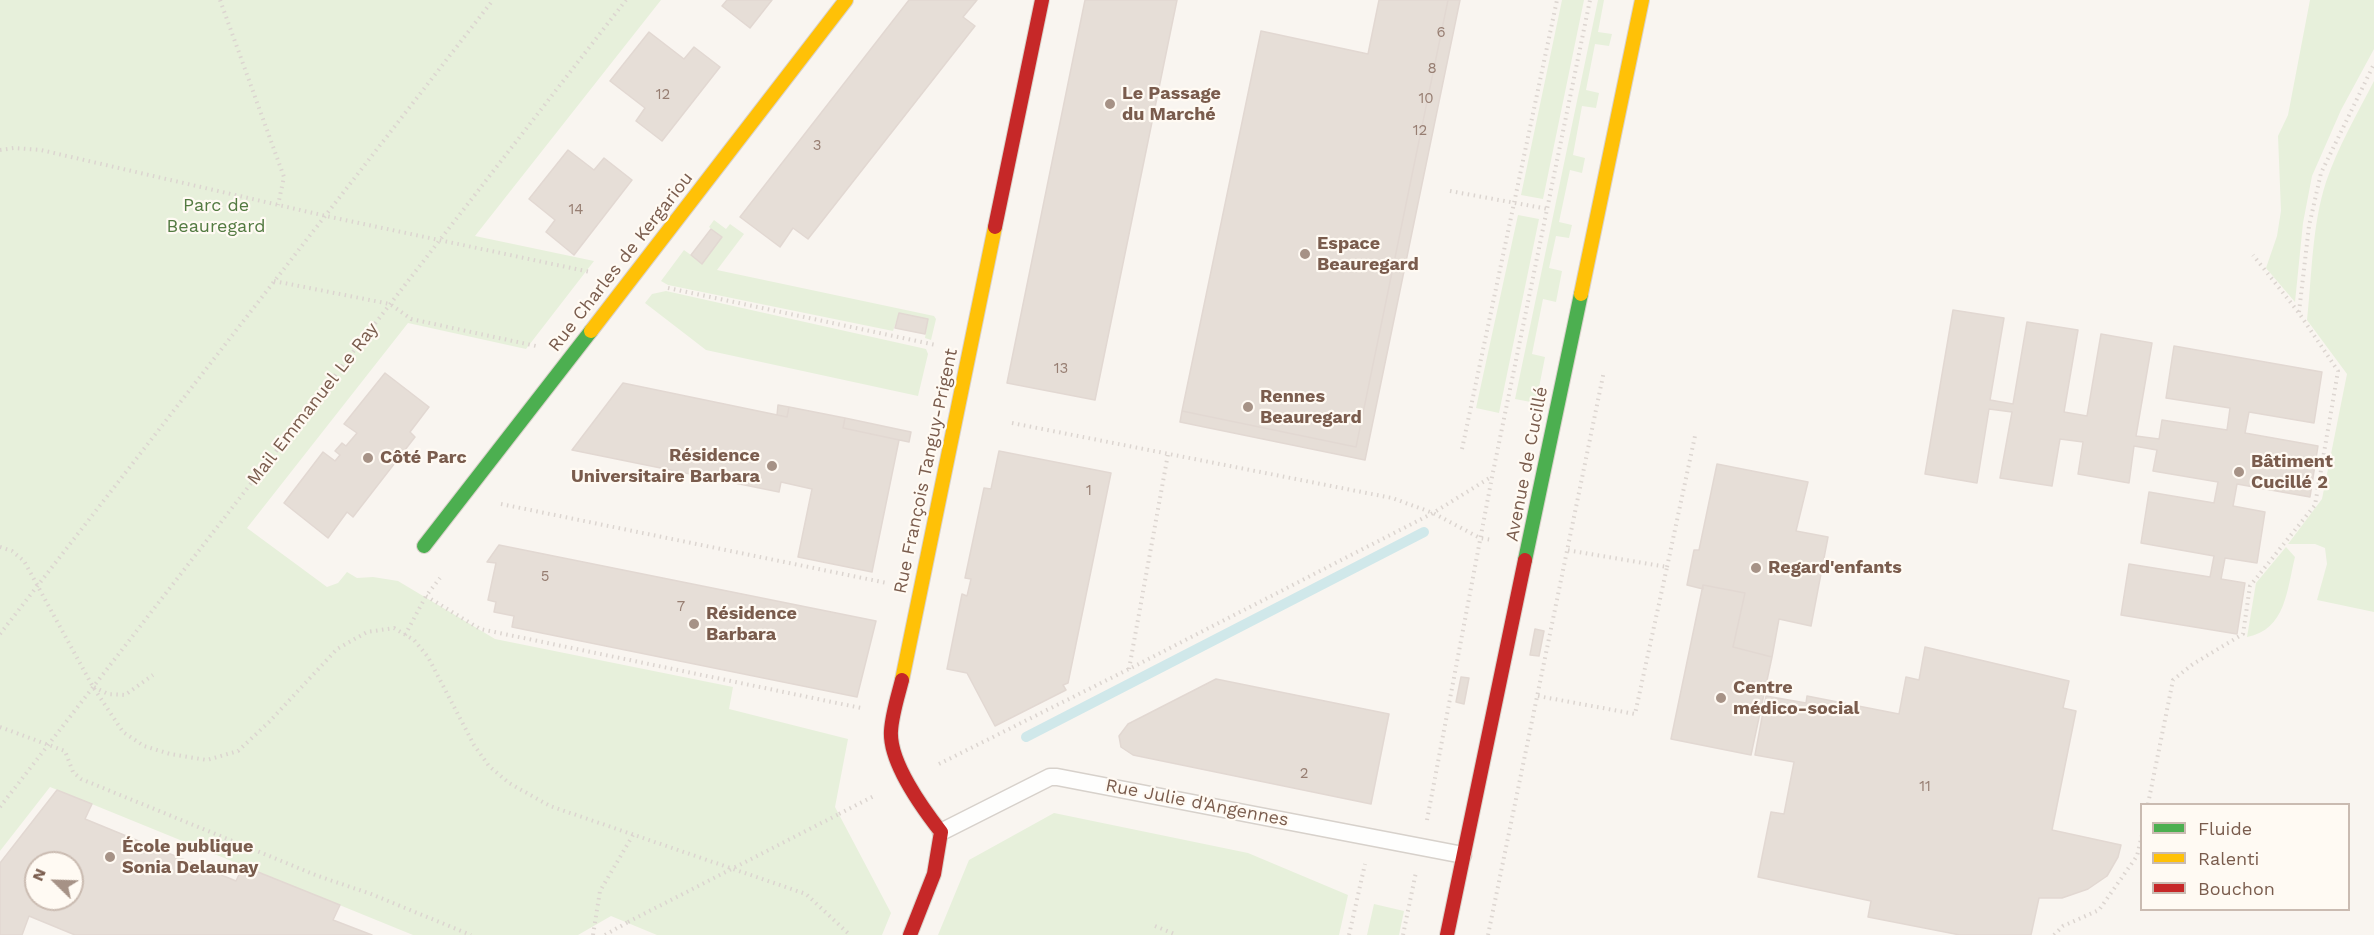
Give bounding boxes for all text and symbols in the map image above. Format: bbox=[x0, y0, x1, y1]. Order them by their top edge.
house number: 6 bbox=[1436, 24, 1446, 42]
house number: 8 bbox=[1427, 60, 1437, 78]
place label: Le Passage du Marché bbox=[1122, 83, 1221, 125]
house number: 12 bbox=[656, 86, 670, 104]
house number: 10 bbox=[1418, 90, 1434, 108]
marker: Le Passage du Marché bbox=[1103, 97, 1117, 111]
house number: 12 bbox=[1413, 122, 1427, 140]
house number: 3 bbox=[813, 137, 821, 155]
street label: Rue Charles de Kergariou bbox=[544, 168, 698, 356]
park label: Parc de Beauregard bbox=[167, 195, 265, 238]
house number: 14 bbox=[568, 201, 584, 219]
place label: Espace Beauregard bbox=[1317, 233, 1419, 276]
marker: Espace Beauregard bbox=[1298, 247, 1312, 261]
street label: Mail Emmanuel Le Ray bbox=[243, 319, 383, 489]
street label: Rue François Tanguy-Prigent bbox=[889, 346, 963, 596]
house number: 13 bbox=[1054, 360, 1068, 378]
street label: Avenue de Cucillé bbox=[1501, 385, 1553, 543]
place label: Rennes Beauregard bbox=[1260, 386, 1362, 428]
marker: Rennes Beauregard bbox=[1241, 400, 1255, 414]
place label: Résidence Universitaire Barbara bbox=[571, 445, 760, 488]
place label: Côté Parc bbox=[380, 447, 467, 469]
marker: Côté Parc bbox=[361, 451, 375, 465]
place label: Bâtiment Cucillé 2 bbox=[2251, 451, 2333, 494]
marker: Résidence Universitaire Barbara bbox=[765, 459, 779, 473]
marker: Bâtiment Cucillé 2 bbox=[2232, 465, 2246, 479]
house number: 1 bbox=[1086, 482, 1092, 500]
place label: Regard'enfants bbox=[1768, 557, 1902, 579]
marker: Regard'enfants bbox=[1749, 561, 1763, 575]
house number: 5 bbox=[541, 568, 549, 586]
house number: 7 bbox=[677, 598, 685, 616]
place label: Résidence Barbara bbox=[706, 603, 797, 646]
marker: Résidence Barbara bbox=[687, 617, 701, 631]
place label: Centre médico-social bbox=[1733, 677, 1859, 720]
marker: Centre médico-social bbox=[1714, 691, 1728, 705]
house number: 2 bbox=[1300, 765, 1308, 783]
street label: Rue Julie d'Angennes bbox=[1104, 775, 1290, 831]
house number: 11 bbox=[1919, 778, 1931, 796]
legend bbox=[2140, 803, 2350, 911]
text: Fluide bbox=[2198, 818, 2252, 839]
place label: École publique Sonia Delaunay bbox=[122, 836, 258, 878]
text: Ralenti bbox=[2198, 848, 2259, 869]
marker: École publique Sonia Delaunay bbox=[103, 850, 117, 864]
north arrow bbox=[24, 851, 84, 911]
text: N bbox=[28, 865, 50, 884]
text: Bouchon bbox=[2198, 878, 2275, 899]

